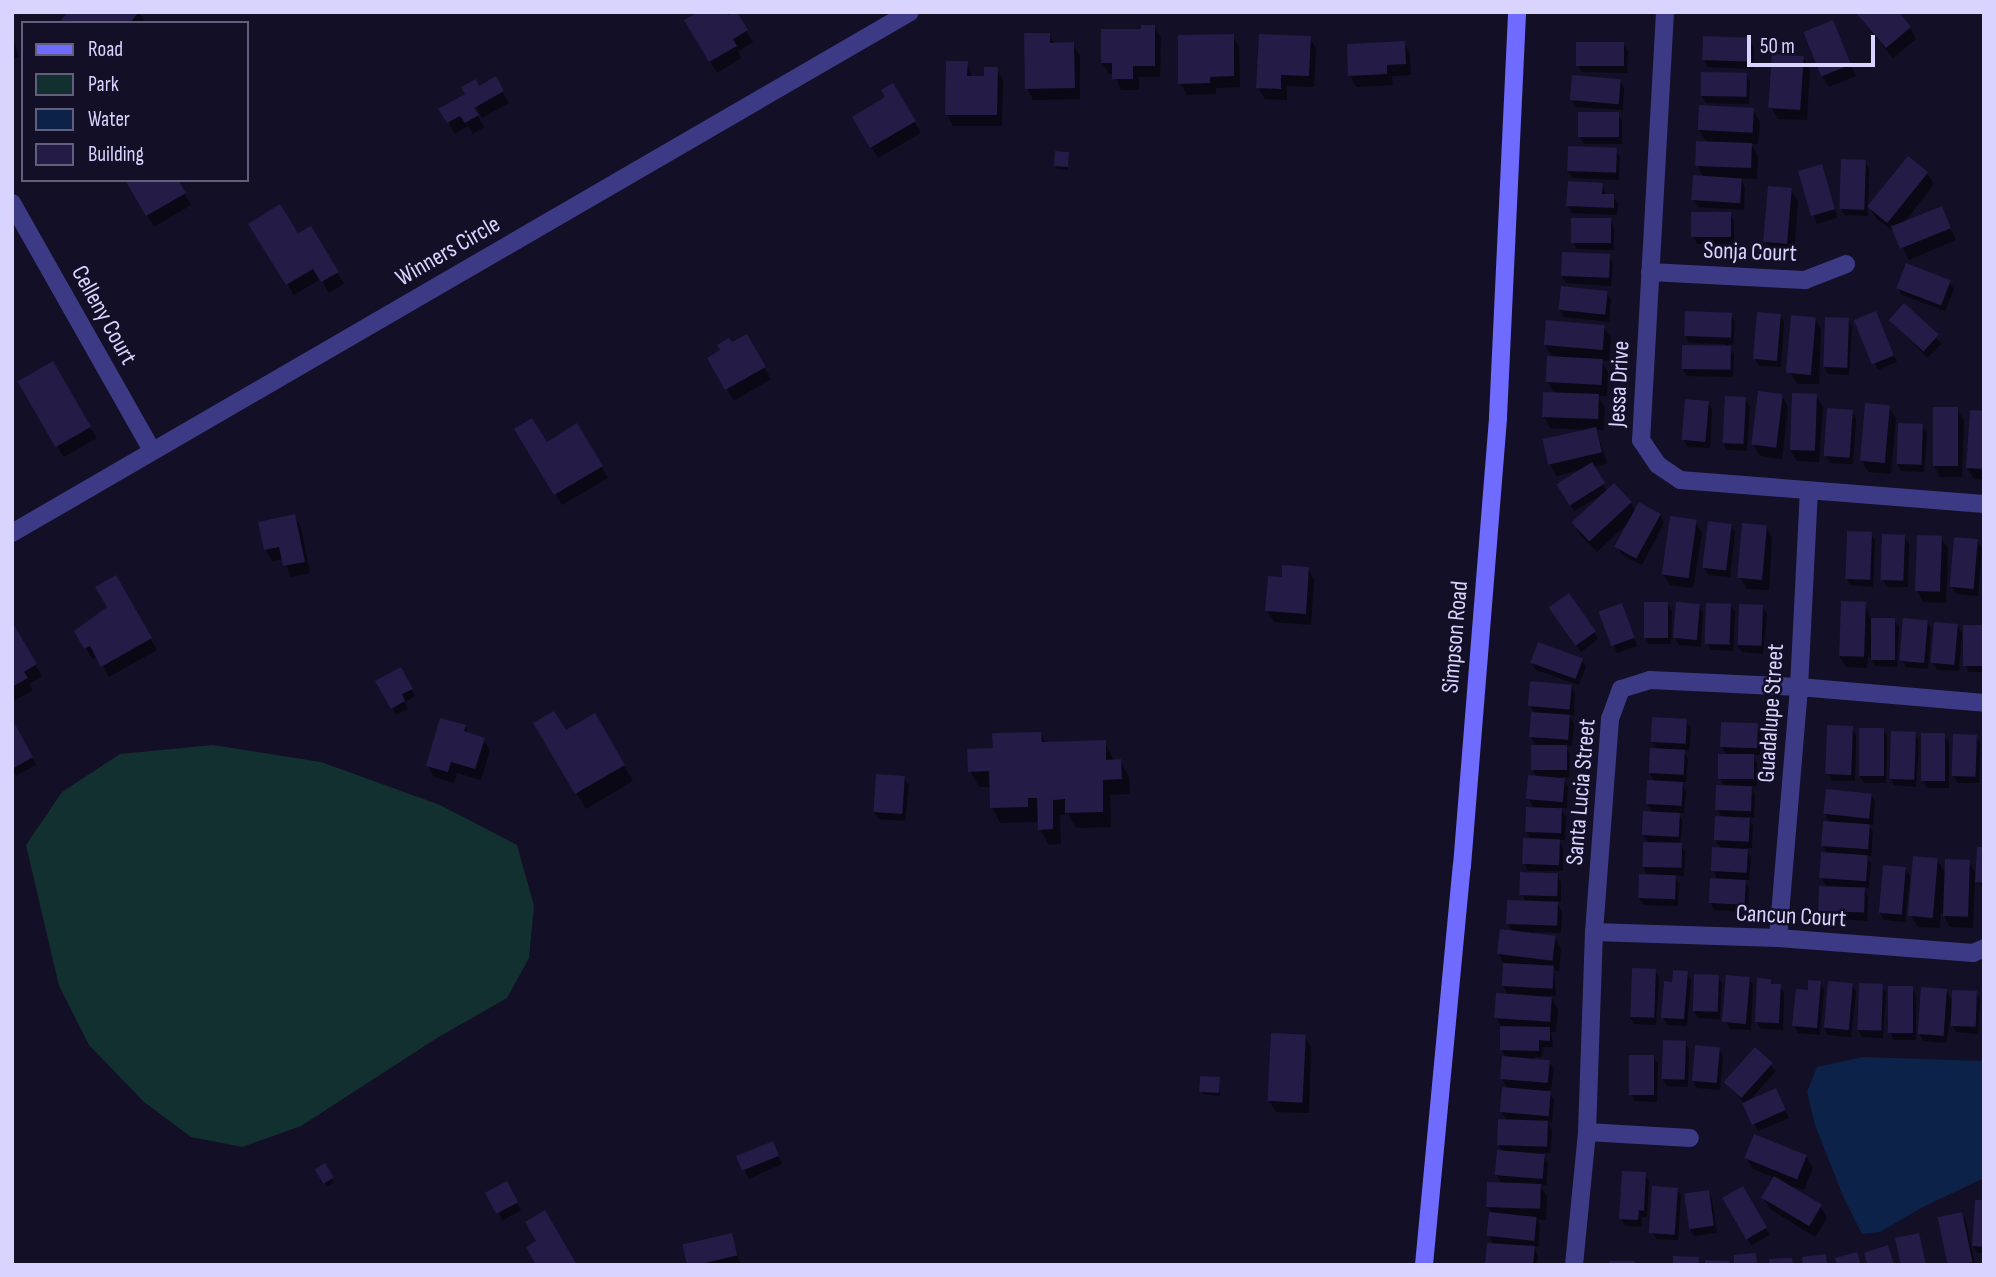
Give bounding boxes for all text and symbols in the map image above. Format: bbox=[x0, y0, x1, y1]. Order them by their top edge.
legend bbox=[21, 21, 248, 182]
scale bar bbox=[1751, 21, 1879, 65]
text: 50 m bbox=[1760, 34, 1795, 59]
text: Road bbox=[88, 37, 123, 62]
text: Park bbox=[88, 72, 119, 97]
text: Water bbox=[88, 107, 130, 132]
text: Building bbox=[88, 142, 144, 167]
street label: Winners Circle bbox=[391, 210, 505, 292]
street label: Sonja Court bbox=[1703, 236, 1797, 268]
street label: Celleny Court bbox=[65, 260, 143, 370]
street label: Jessa Drive bbox=[1602, 340, 1636, 428]
street label: Simpson Road bbox=[1436, 580, 1474, 694]
street label: Guadalupe Street bbox=[1752, 643, 1790, 783]
street label: Santa Lucia Street bbox=[1560, 718, 1602, 866]
street label: Cancun Court bbox=[1735, 899, 1847, 933]

